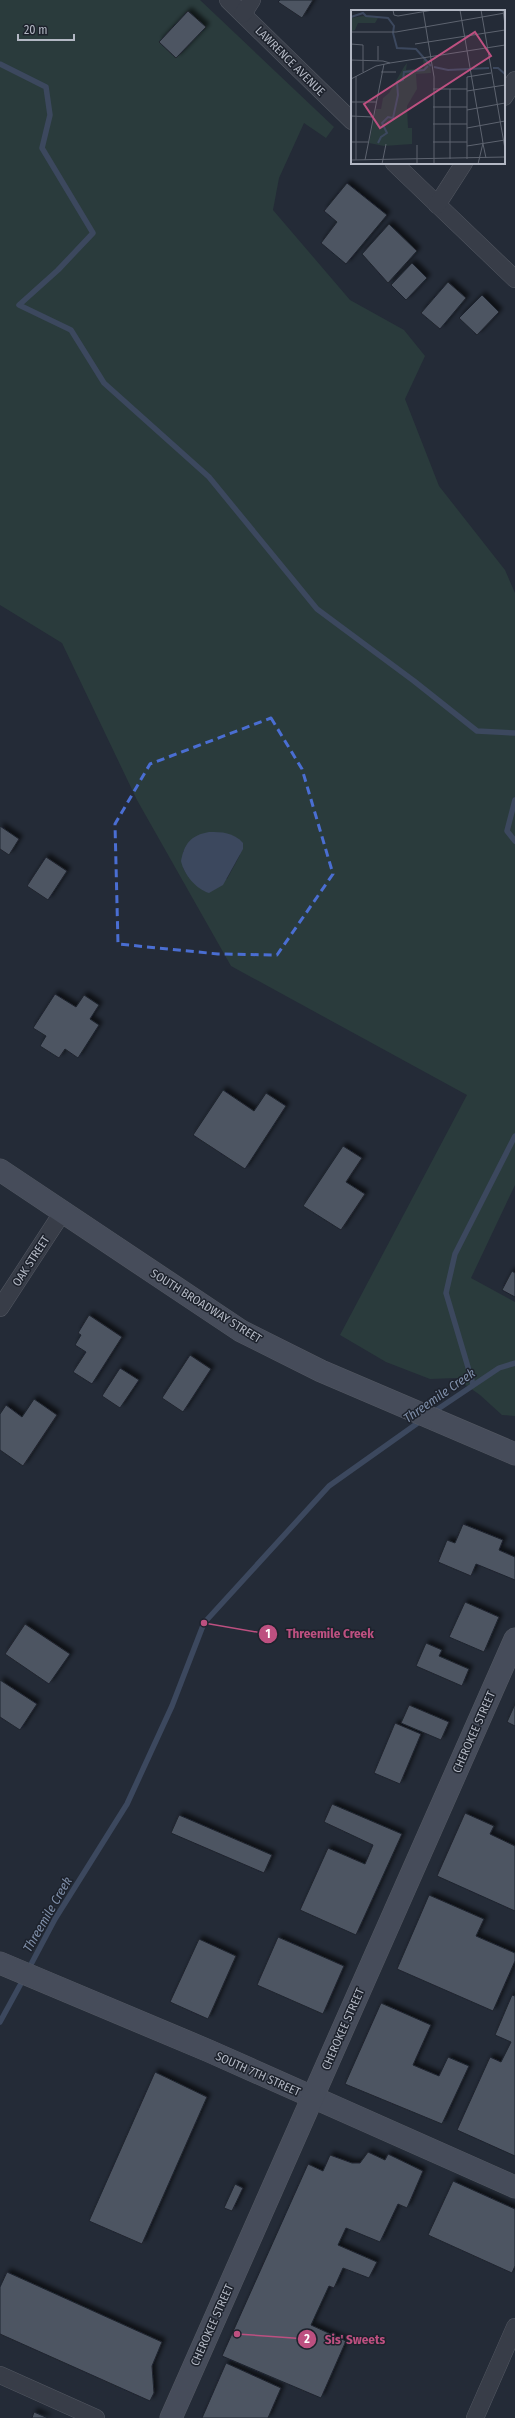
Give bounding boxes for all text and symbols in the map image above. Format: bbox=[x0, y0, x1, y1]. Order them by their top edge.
inset map bbox=[351, 10, 505, 164]
scale bar bbox=[18, 16, 74, 42]
text: 20 m bbox=[24, 23, 48, 37]
street label: LAWRENCE AVENUE bbox=[252, 23, 328, 99]
street label: OAK STREET bbox=[9, 1233, 53, 1289]
street label: SOUTH BROADWAY STREET bbox=[148, 1266, 264, 1346]
water label: Threemile Creek bbox=[401, 1365, 478, 1426]
callout: Threemile Creek bbox=[258, 1621, 382, 1646]
text: Threemile Creek bbox=[286, 1626, 374, 1641]
text: 1 bbox=[265, 1627, 271, 1641]
street label: CHEROKEE STREET bbox=[450, 1689, 498, 1775]
water label: Threemile Creek bbox=[20, 1874, 75, 1954]
street label: CHEROKEE STREET bbox=[319, 1986, 367, 2072]
street label: SOUTH 7TH STREET bbox=[213, 2049, 303, 2099]
street label: CHEROKEE STREET bbox=[188, 2282, 236, 2368]
callout: Sis' Sweets bbox=[297, 2327, 393, 2352]
text: 2 bbox=[303, 2332, 310, 2346]
text: Sis' Sweets bbox=[325, 2332, 385, 2347]

